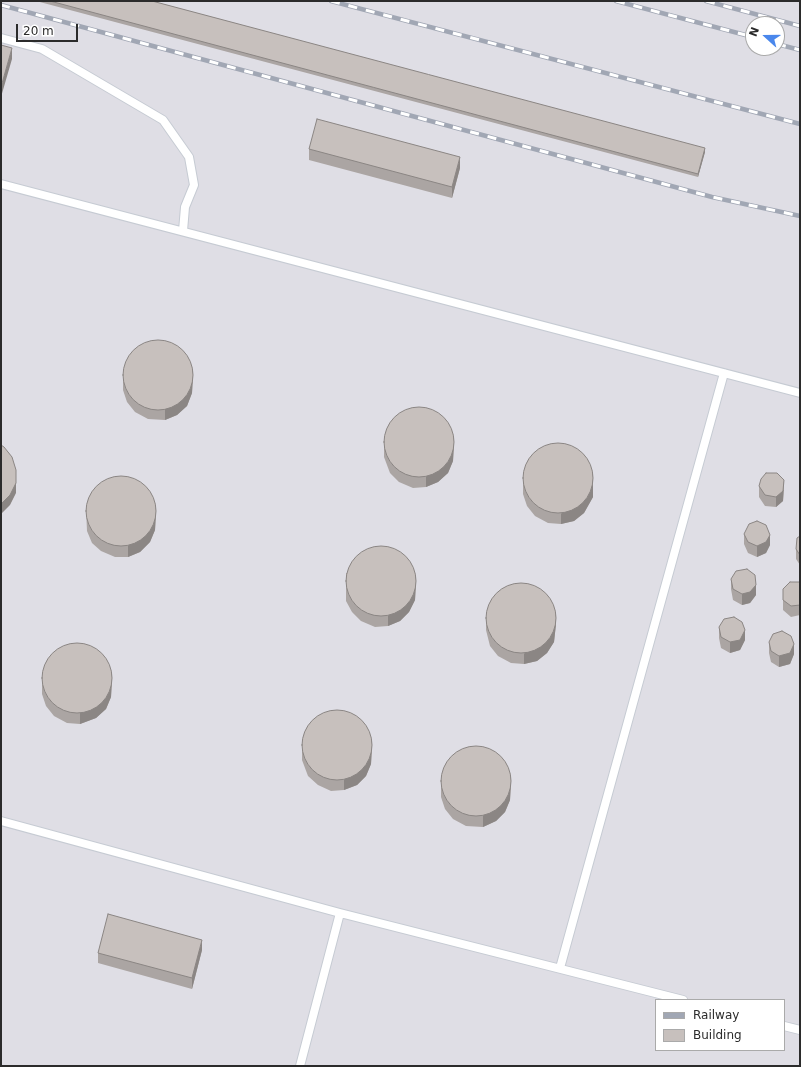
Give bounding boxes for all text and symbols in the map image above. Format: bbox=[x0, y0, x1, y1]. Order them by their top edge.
scale bar bbox=[18, 16, 80, 42]
north arrow bbox=[745, 16, 785, 56]
text: 20 m bbox=[23, 24, 54, 38]
text: N bbox=[747, 25, 762, 39]
legend bbox=[655, 999, 785, 1051]
text: Railway bbox=[693, 1008, 739, 1022]
text: Building bbox=[693, 1028, 742, 1042]

